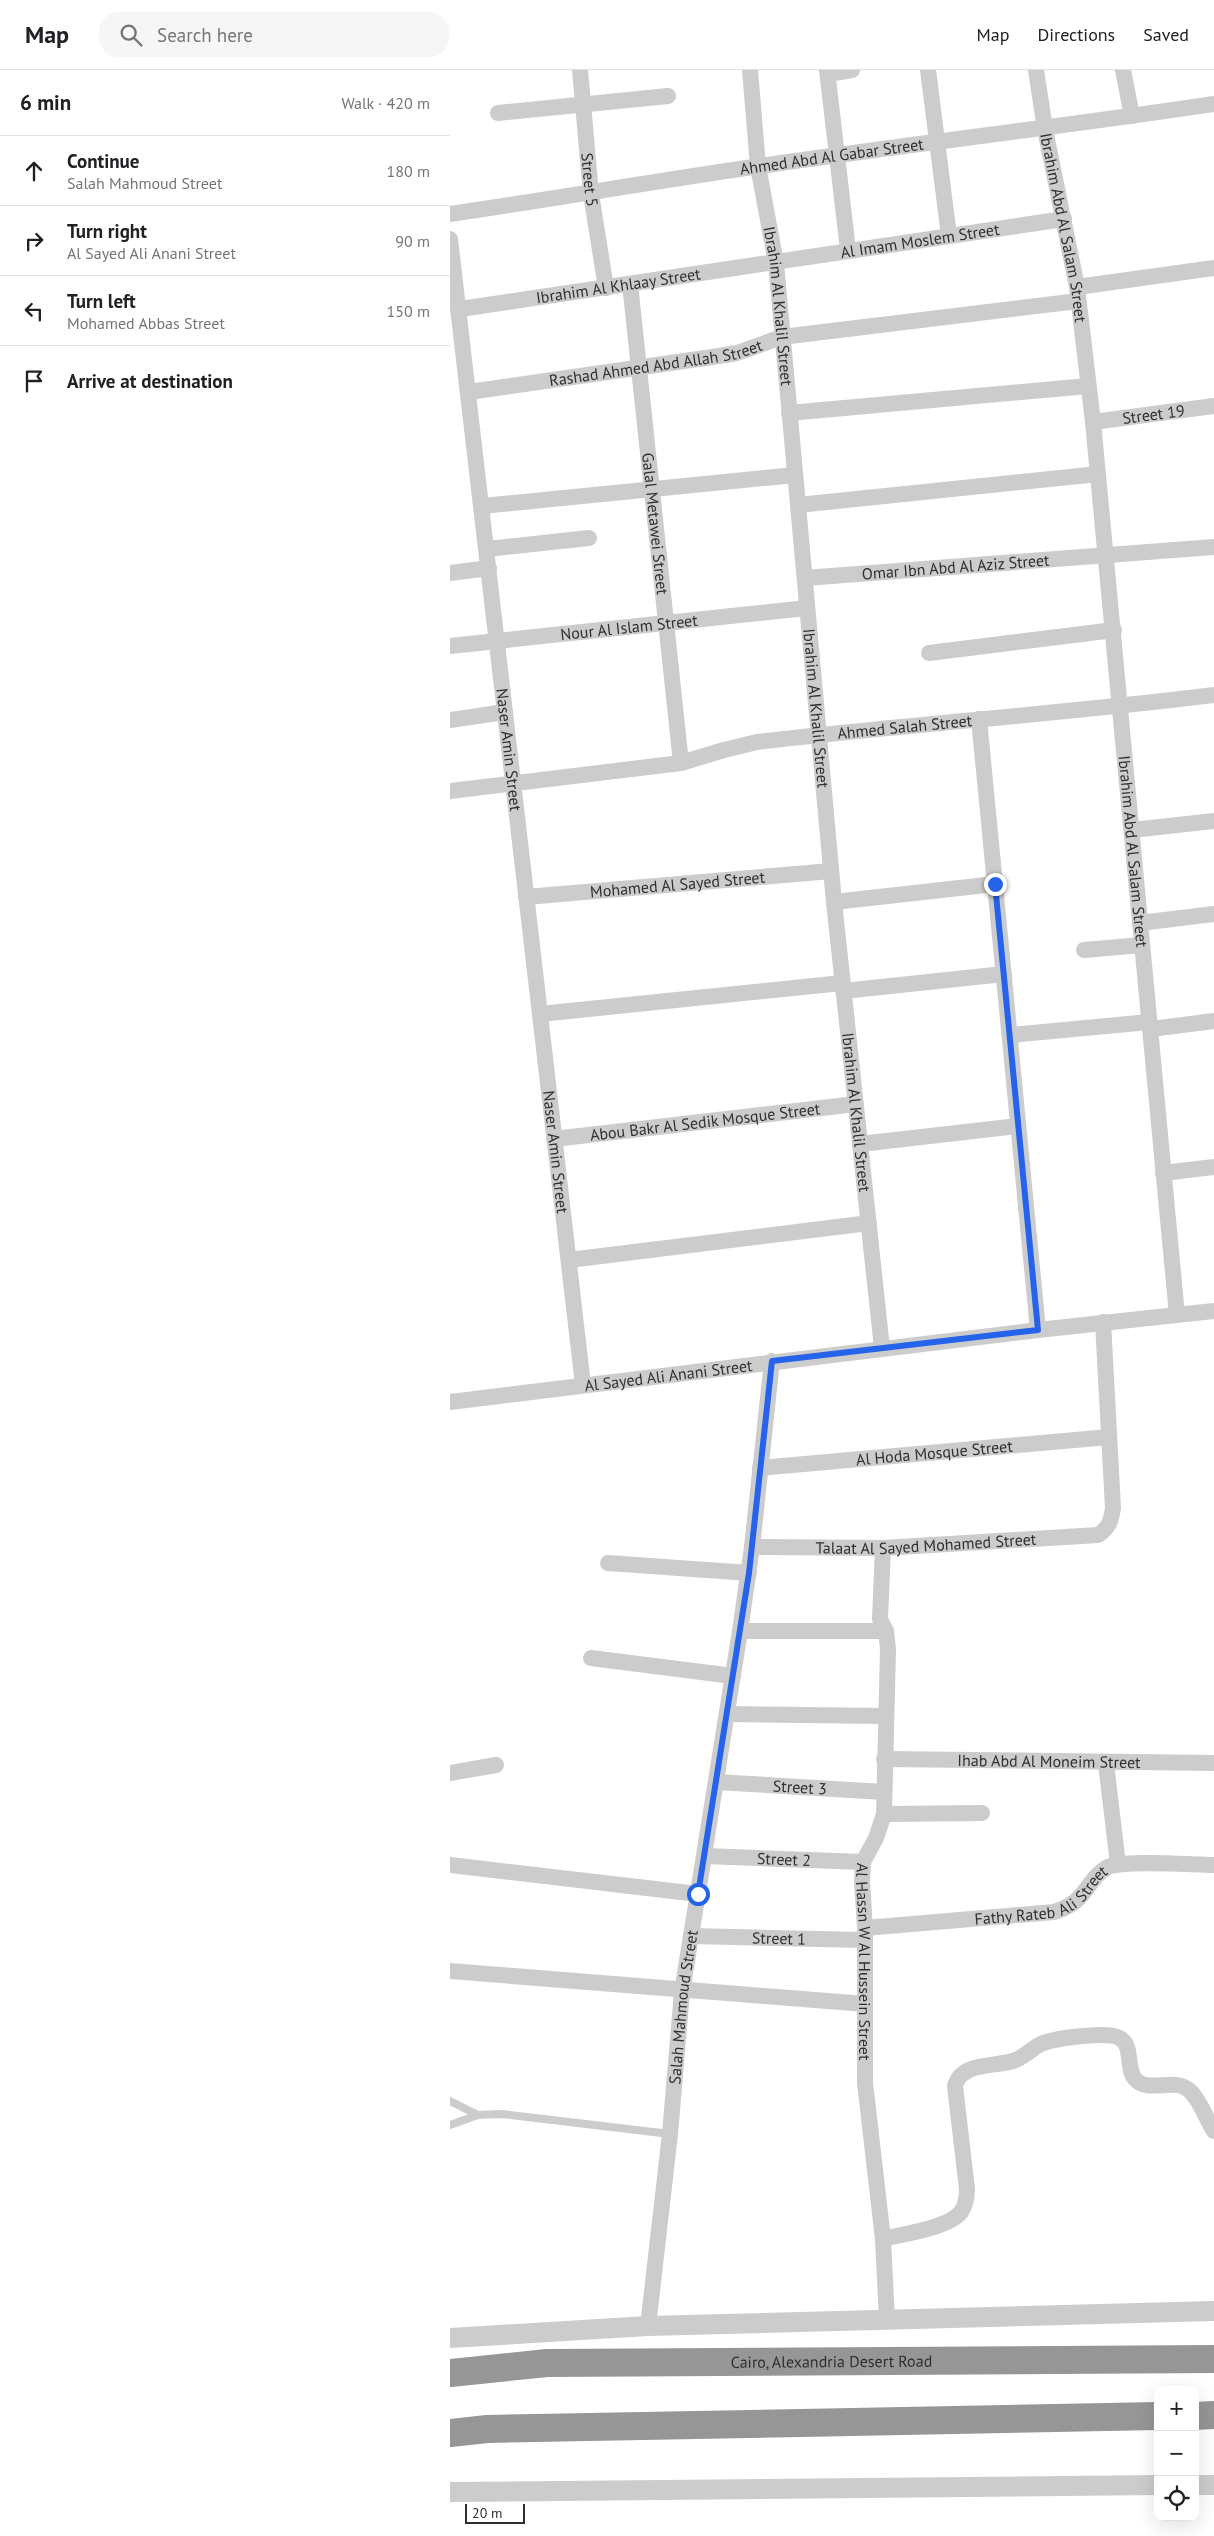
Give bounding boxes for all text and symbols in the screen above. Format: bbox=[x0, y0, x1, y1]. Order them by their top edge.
search box bbox=[99, 12, 449, 57]
text: Map bbox=[25, 19, 69, 50]
icon: search bbox=[117, 21, 145, 49]
text: Search here bbox=[157, 23, 253, 47]
text: Map bbox=[977, 23, 1009, 46]
text: Directions bbox=[1037, 23, 1115, 46]
text: Saved bbox=[1143, 23, 1189, 46]
text: 6 min bbox=[20, 89, 71, 116]
text: Walk · 420 m bbox=[341, 93, 430, 113]
street label: Ibrahim Abd Al Salam Street bbox=[1036, 131, 1091, 324]
street label: Ahmed Abd Al Gabar Street bbox=[738, 134, 925, 179]
text: Continue bbox=[67, 149, 139, 173]
street label: Street 5 bbox=[577, 152, 603, 208]
icon: ahead bbox=[20, 157, 48, 185]
text: 180 m bbox=[387, 161, 430, 181]
text: Salah Mahmoud Street bbox=[67, 173, 222, 193]
text: Turn right bbox=[67, 219, 147, 243]
street label: Al Imam Moslem Street bbox=[839, 219, 1001, 262]
street label: Ibrahim Al Khalil Street bbox=[759, 225, 797, 387]
icon: right bbox=[20, 227, 48, 255]
text: 90 m bbox=[395, 231, 430, 251]
text: Al Sayed Ali Anani Street bbox=[67, 243, 236, 263]
street label: Ibrahim Al Khlaay Street bbox=[535, 263, 702, 308]
text: Turn left bbox=[67, 289, 136, 313]
icon: left bbox=[20, 297, 48, 325]
text: 150 m bbox=[387, 301, 430, 321]
text: Mohamed Abbas Street bbox=[67, 313, 225, 333]
street label: Rashad Ahmed Abd Allah Street bbox=[548, 335, 765, 390]
icon: arrive bbox=[20, 367, 48, 395]
text: Arrive at destination bbox=[67, 369, 233, 393]
street label: Street 19 bbox=[1121, 400, 1186, 428]
street label: Galal Metawei Street bbox=[638, 452, 673, 596]
street label: Omar Ibn Abd Al Aziz Street bbox=[861, 549, 1051, 584]
street label: Nour Al Islam Street bbox=[559, 610, 699, 644]
street label: Ibrahim Al Khalil Street bbox=[799, 628, 834, 789]
street label: Naser Amin Street bbox=[492, 687, 526, 813]
street label: Ahmed Salah Street bbox=[836, 710, 973, 743]
street label: Ibrahim Abd Al Salam Street bbox=[1114, 754, 1152, 949]
street label: Mohamed Al Sayed Street bbox=[589, 867, 766, 902]
route end bbox=[984, 873, 1007, 896]
street label: Ibrahim Al Khalil Street bbox=[838, 1031, 875, 1193]
street label: Naser Amin Street bbox=[539, 1089, 573, 1215]
street label: Abou Bakr Al Sedik Mosque Street bbox=[589, 1098, 822, 1145]
street label: Al Sayed Ali Anani Street bbox=[583, 1355, 754, 1395]
street label: Al Hoda Mosque Street bbox=[855, 1436, 1014, 1469]
street label: Talaat Al Sayed Mohamed Street bbox=[815, 1529, 1037, 1558]
street label: Ihab Abd Al Moneim Street bbox=[957, 1750, 1141, 1772]
street label: Street 3 bbox=[772, 1775, 827, 1799]
street label: Street 2 bbox=[757, 1848, 811, 1870]
street label: Fathy Rateb Ali Street bbox=[974, 1860, 1111, 1929]
street label: Al Hassn W Al Hussein Street bbox=[852, 1862, 875, 2061]
route start bbox=[687, 1883, 710, 1906]
street label: Street 1 bbox=[752, 1927, 806, 1949]
street label: Salah Mahmoud Street bbox=[664, 1928, 702, 2085]
street label: Cairo, Alexandria Desert Road bbox=[731, 2351, 932, 2372]
map controls bbox=[1154, 2386, 1199, 2521]
button: + bbox=[1154, 2386, 1199, 2431]
button: − bbox=[1154, 2431, 1199, 2476]
button: locate bbox=[1154, 2476, 1199, 2521]
scale bar bbox=[465, 2501, 525, 2524]
text: 20 m bbox=[472, 2504, 502, 2522]

